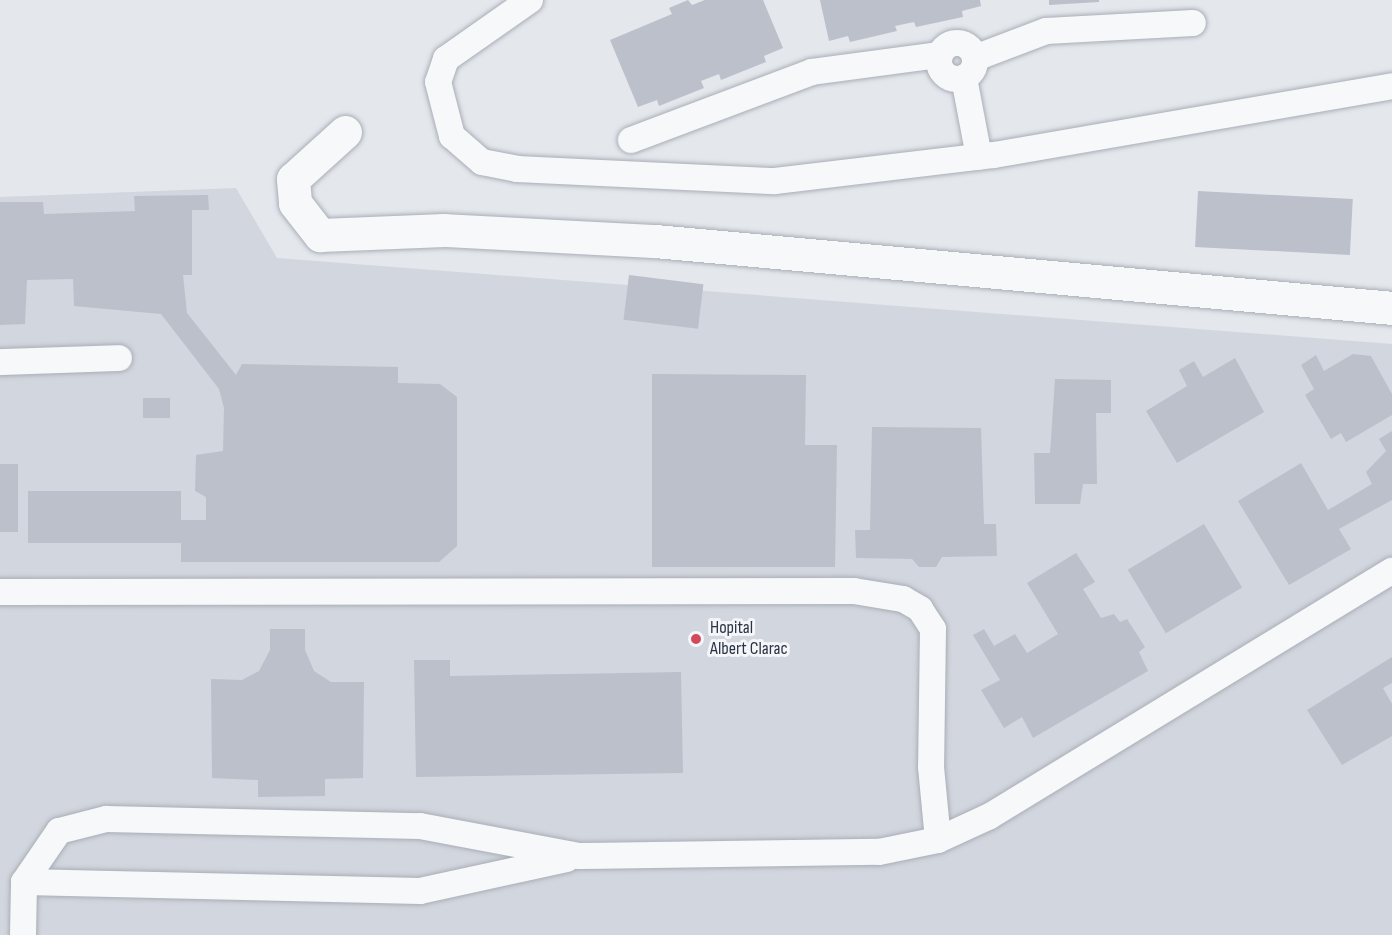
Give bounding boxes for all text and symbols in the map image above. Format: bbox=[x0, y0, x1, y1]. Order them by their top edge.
place label: Hopital Albert Clarac bbox=[710, 618, 788, 660]
marker: Hopital Albert Clarac bbox=[687, 630, 705, 648]

